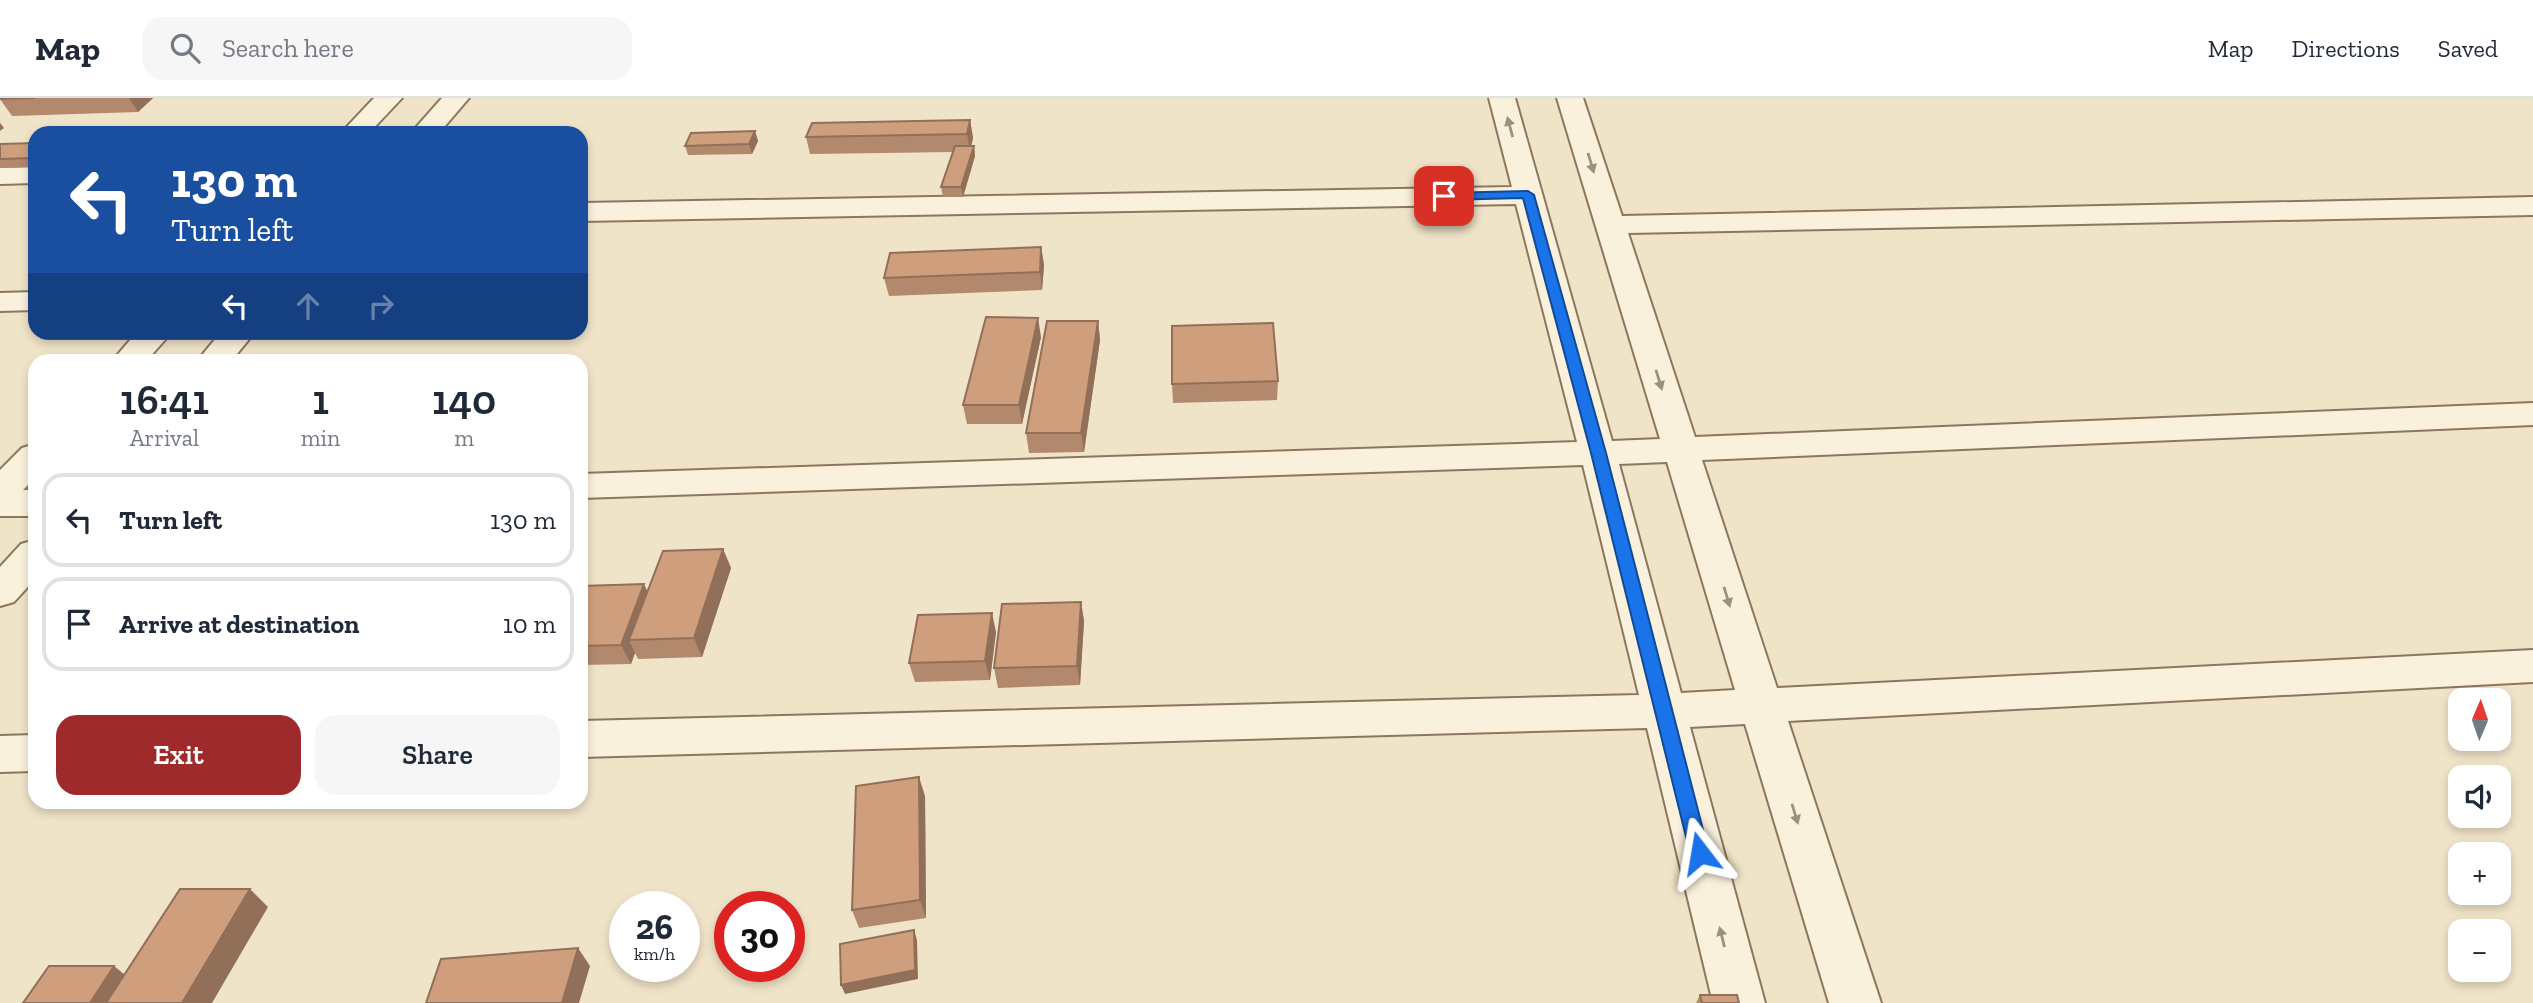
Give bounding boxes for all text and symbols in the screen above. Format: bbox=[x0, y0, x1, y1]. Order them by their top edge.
search box bbox=[142, 17, 632, 80]
text: Map bbox=[35, 29, 100, 68]
icon: search bbox=[166, 29, 204, 67]
text: Search here bbox=[222, 32, 354, 64]
text: Map bbox=[2208, 34, 2254, 63]
text: Directions bbox=[2292, 34, 2400, 63]
text: Saved bbox=[2438, 34, 2498, 63]
one-way arrow bbox=[1504, 116, 1514, 137]
text: 130 m bbox=[171, 151, 297, 210]
one-way arrow bbox=[1586, 153, 1596, 174]
icon: left bbox=[56, 154, 147, 245]
pin bbox=[1414, 166, 1474, 226]
icon: arrive bbox=[1425, 177, 1463, 215]
text: Turn left bbox=[171, 211, 293, 249]
icon: left bbox=[216, 287, 254, 325]
icon: ahead bbox=[289, 287, 327, 325]
icon: right bbox=[362, 287, 400, 325]
one-way arrow bbox=[1654, 370, 1665, 391]
text: 16:41 bbox=[120, 374, 209, 425]
text: 1 bbox=[312, 374, 329, 425]
text: 140 bbox=[432, 374, 496, 425]
text: Arrival bbox=[130, 424, 199, 452]
text: min bbox=[301, 424, 340, 452]
text: m bbox=[454, 424, 474, 452]
icon: left bbox=[60, 501, 98, 539]
text: Turn left bbox=[119, 504, 222, 536]
text: 130 m bbox=[490, 504, 556, 536]
one-way arrow bbox=[1722, 587, 1733, 608]
icon: arrive bbox=[60, 605, 98, 643]
text: Arrive at destination bbox=[119, 608, 359, 640]
text: 10 m bbox=[503, 608, 556, 640]
north arrow bbox=[2448, 688, 2511, 751]
map controls bbox=[2448, 688, 2511, 982]
button: Exit bbox=[56, 715, 301, 795]
button: Share bbox=[315, 715, 560, 795]
button: sound bbox=[2448, 765, 2511, 828]
one-way arrow bbox=[1791, 804, 1801, 825]
position arrow bbox=[1663, 816, 1737, 890]
button: + bbox=[2448, 842, 2511, 905]
speed limit sign: 30 bbox=[714, 891, 805, 982]
text: 26 bbox=[636, 906, 673, 948]
button: − bbox=[2448, 919, 2511, 982]
one-way arrow bbox=[1716, 926, 1727, 948]
text: km/h bbox=[634, 943, 675, 965]

